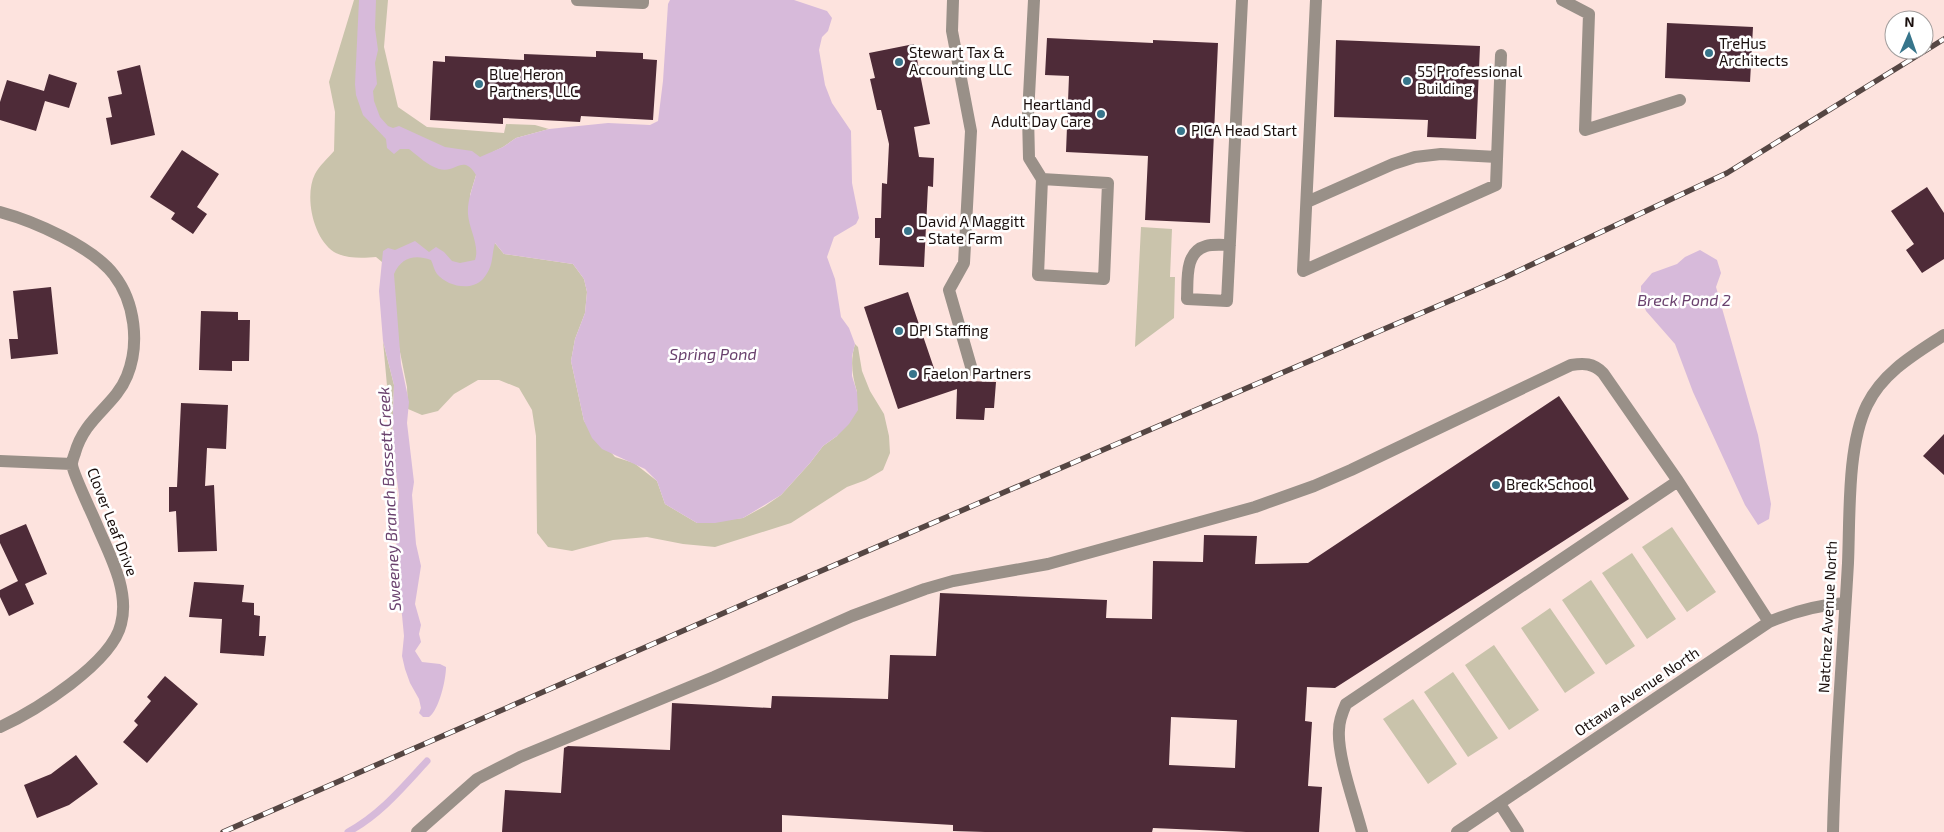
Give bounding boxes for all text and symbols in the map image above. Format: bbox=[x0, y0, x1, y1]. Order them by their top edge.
north arrow bbox=[1884, 10, 1934, 60]
text: N bbox=[1904, 13, 1915, 30]
place label: TreHus Architects bbox=[1719, 34, 1788, 69]
place label: Stewart Tax & Accounting LLC bbox=[909, 43, 1013, 78]
marker: TreHus Architects bbox=[1703, 47, 1715, 59]
marker: Stewart Tax & Accounting LLC bbox=[893, 56, 905, 68]
place label: 55 Professional Building bbox=[1417, 62, 1523, 97]
place label: Blue Heron Partners, LLC bbox=[489, 65, 579, 100]
marker: 55 Professional Building bbox=[1401, 75, 1413, 87]
marker: Blue Heron Partners, LLC bbox=[473, 78, 485, 90]
place label: Heartland Adult Day Care bbox=[991, 95, 1091, 130]
marker: Heartland Adult Day Care bbox=[1095, 108, 1107, 120]
place label: PICA Head Start bbox=[1191, 121, 1297, 139]
marker: PICA Head Start bbox=[1175, 125, 1187, 137]
place label: David A Maggitt - State Farm bbox=[918, 212, 1025, 247]
marker: David A Maggitt - State Farm bbox=[902, 225, 914, 237]
water label: Breck Pond 2 bbox=[1637, 290, 1731, 309]
place label: DPI Staffing bbox=[909, 321, 989, 339]
marker: DPI Staffing bbox=[893, 325, 905, 337]
water label: Spring Pond bbox=[669, 344, 757, 363]
place label: Faelon Partners bbox=[923, 364, 1031, 382]
marker: Faelon Partners bbox=[907, 368, 919, 380]
water label: Sweeney Branch Bassett Creek bbox=[373, 386, 405, 612]
street label: Clover Leaf Drive bbox=[84, 465, 142, 578]
place label: Breck School bbox=[1506, 475, 1594, 493]
marker: Breck School bbox=[1490, 479, 1502, 491]
street label: Natchez Avenue North bbox=[1814, 540, 1840, 694]
street label: Ottawa Avenue North bbox=[1571, 643, 1702, 740]

